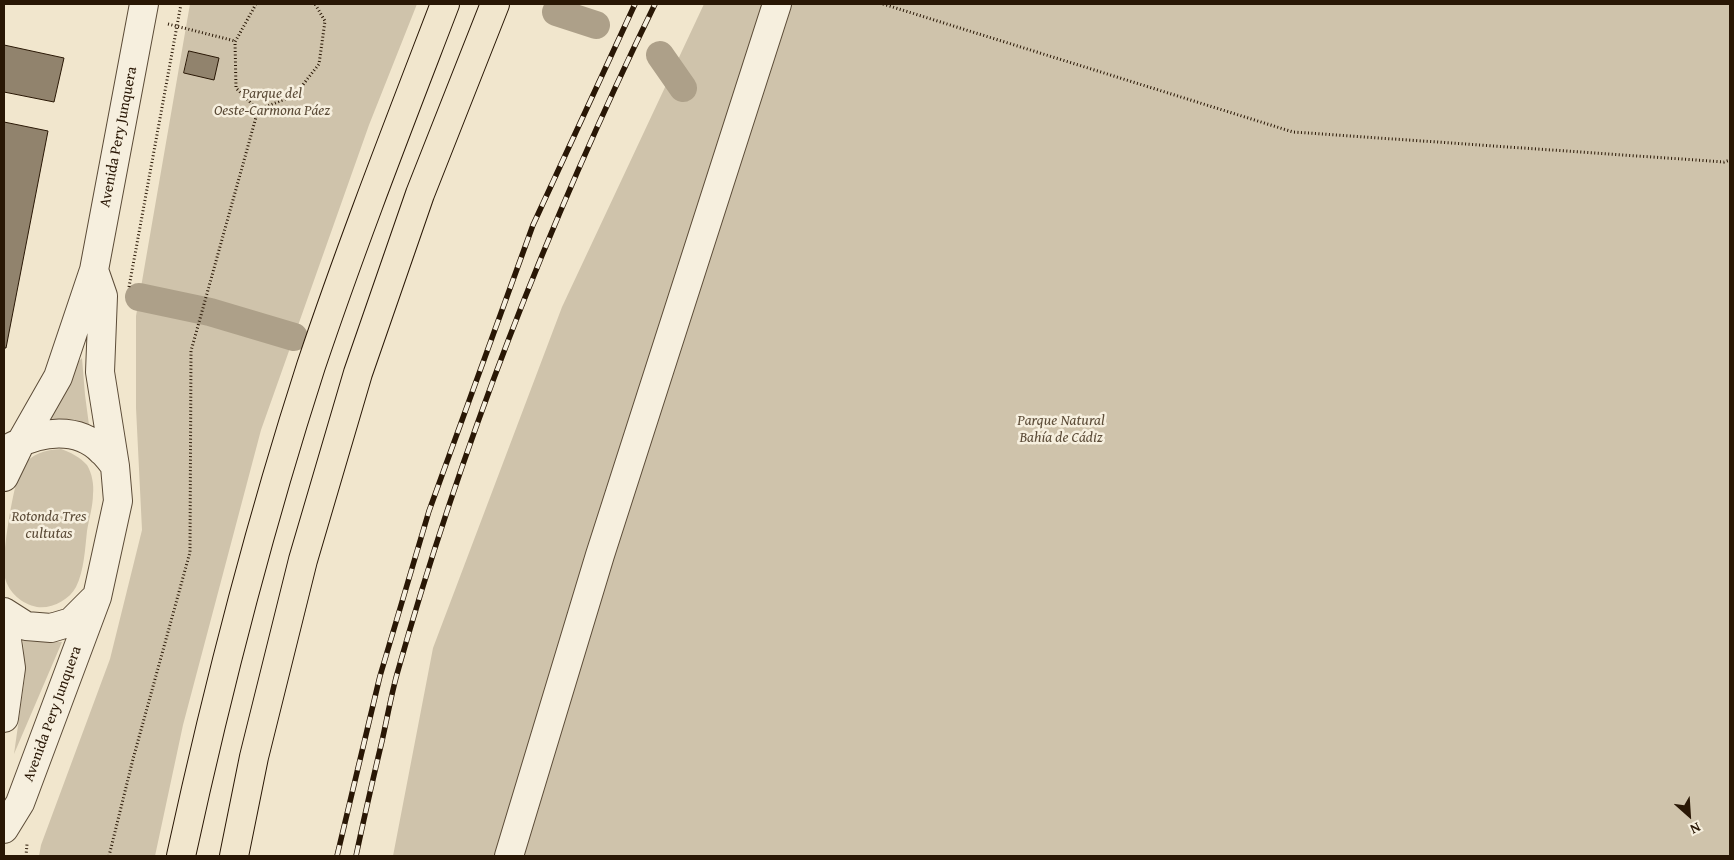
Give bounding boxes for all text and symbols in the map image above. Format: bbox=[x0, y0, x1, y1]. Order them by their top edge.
street label: Avenida Pery Junquera bbox=[97, 65, 141, 209]
park label: Parque del Oeste-Carmona Páez bbox=[214, 85, 330, 120]
park label: Parque Natural Bahía de Cádiz bbox=[1017, 412, 1105, 447]
park label: Rotonda Tres cultutas bbox=[12, 508, 86, 543]
street label: Avenida Pery Junquera bbox=[20, 644, 86, 784]
north arrow bbox=[1664, 790, 1714, 840]
text: N bbox=[1687, 817, 1704, 840]

